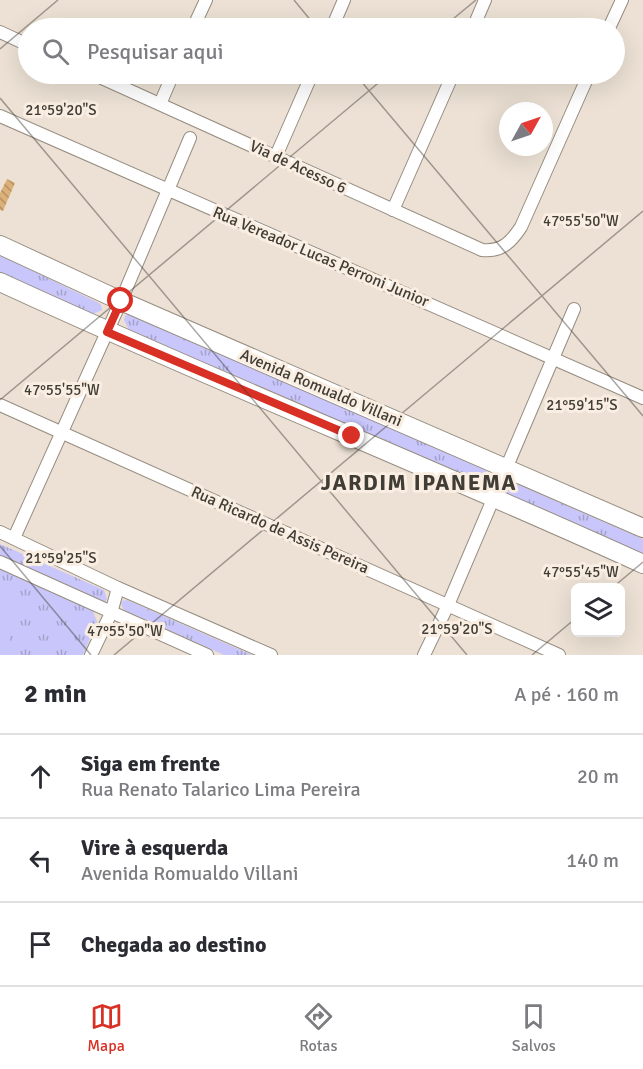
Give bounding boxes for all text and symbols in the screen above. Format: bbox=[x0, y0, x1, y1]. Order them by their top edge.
search box bbox=[18, 18, 625, 84]
icon: search bbox=[39, 35, 72, 68]
text: Pesquisar aqui bbox=[87, 38, 223, 65]
text: 21°59'20"S bbox=[25, 101, 97, 119]
north arrow bbox=[499, 102, 553, 156]
street label: Via de Acesso 6 bbox=[246, 136, 350, 198]
street label: Rua Vereador Lucas Perroni Junior bbox=[210, 202, 432, 312]
text: 47°55'50"W bbox=[543, 212, 619, 230]
route start bbox=[107, 287, 133, 313]
street label: Avenida Romualdo Villani bbox=[237, 345, 405, 431]
text: 47°55'55"W bbox=[24, 381, 100, 399]
text: 21°59'15"S bbox=[546, 396, 618, 414]
route end bbox=[338, 422, 364, 448]
district label: JARDIM IPANEMA bbox=[321, 469, 517, 496]
street label: Rua Ricardo de Assis Pereira bbox=[188, 482, 372, 578]
text: 21°59'25"S bbox=[25, 549, 97, 567]
text: 47°55'45"W bbox=[543, 563, 619, 581]
map controls bbox=[571, 583, 625, 637]
button: layers bbox=[571, 583, 625, 637]
text: 21°59'20"S bbox=[421, 620, 493, 638]
text: 47°55'50"W bbox=[87, 622, 163, 640]
text: 2 min bbox=[24, 678, 87, 710]
text: A pé · 160 m bbox=[514, 682, 619, 707]
text: Siga em frente bbox=[81, 750, 220, 777]
icon: ahead bbox=[24, 760, 57, 793]
text: 20 m bbox=[577, 764, 619, 789]
text: Rua Renato Talarico Lima Pereira bbox=[81, 777, 361, 802]
text: Vire à esquerda bbox=[81, 834, 228, 861]
icon: left bbox=[24, 844, 57, 877]
text: 140 m bbox=[566, 848, 619, 873]
text: Avenida Romualdo Villani bbox=[81, 861, 298, 886]
icon: arrive bbox=[24, 928, 57, 961]
text: Chegada ao destino bbox=[81, 931, 267, 958]
tab: Mapa bbox=[87, 1000, 125, 1056]
tab: Rotas bbox=[299, 1000, 337, 1056]
tab: Salvos bbox=[512, 1000, 556, 1056]

